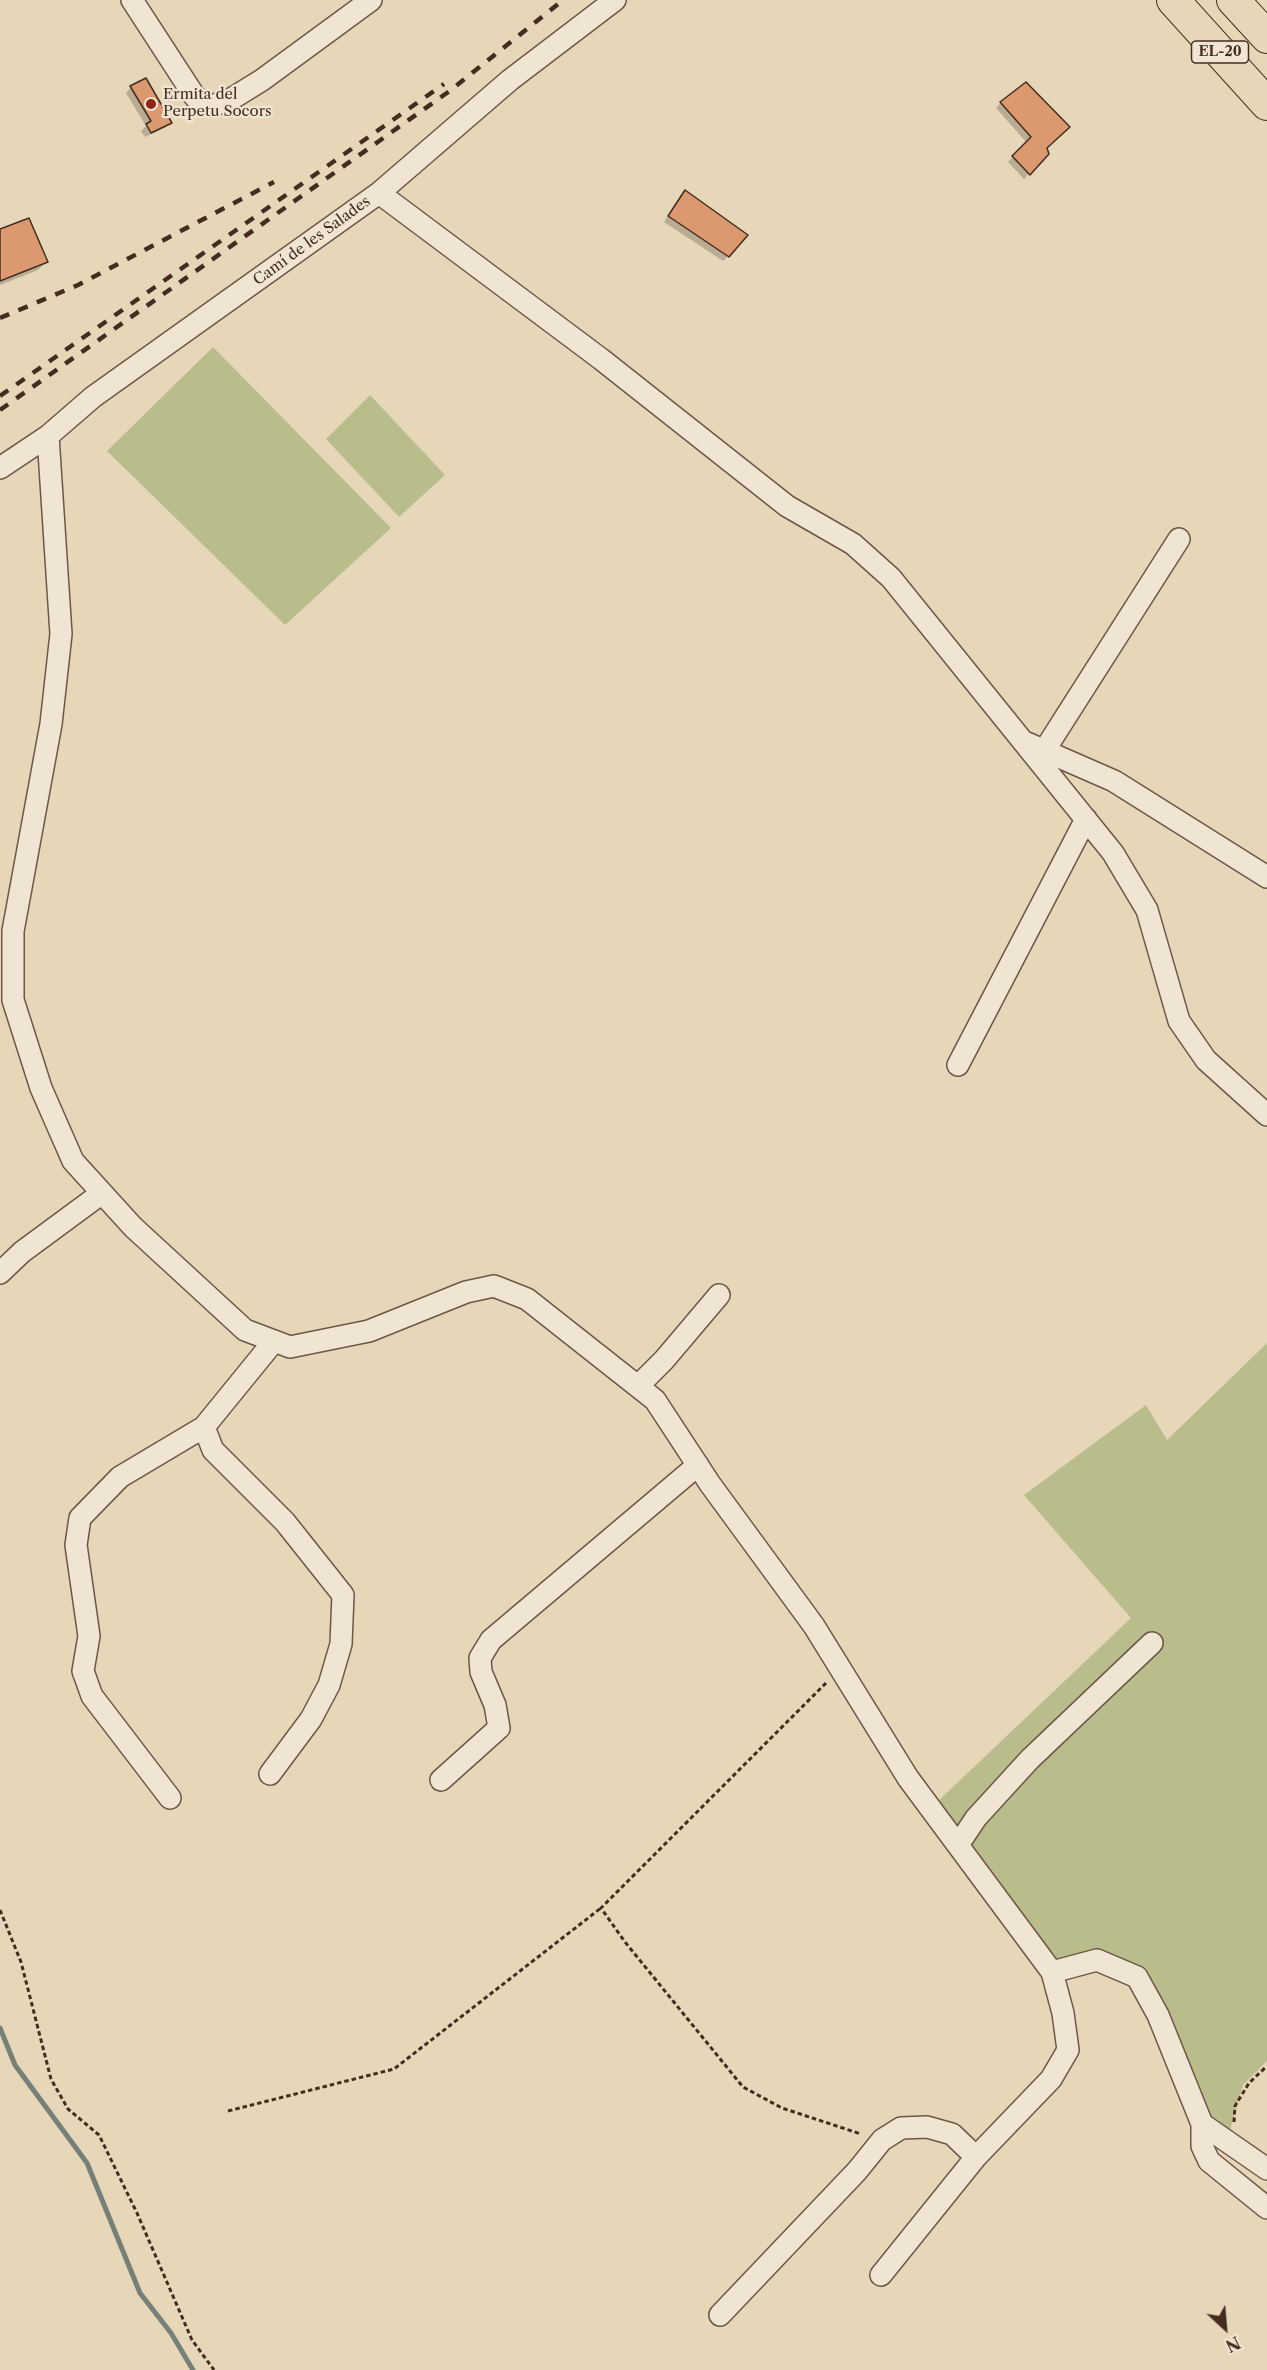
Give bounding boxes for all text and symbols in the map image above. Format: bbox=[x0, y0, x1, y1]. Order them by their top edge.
road number: EL-20 bbox=[1192, 41, 1248, 63]
place label: Ermita del Perpetu Socors bbox=[163, 86, 272, 121]
marker: Ermita del Perpetu Socors bbox=[144, 97, 158, 111]
street label: Camí de les Salades bbox=[250, 193, 374, 289]
north arrow bbox=[1195, 2298, 1255, 2358]
text: N bbox=[1222, 2332, 1244, 2356]

